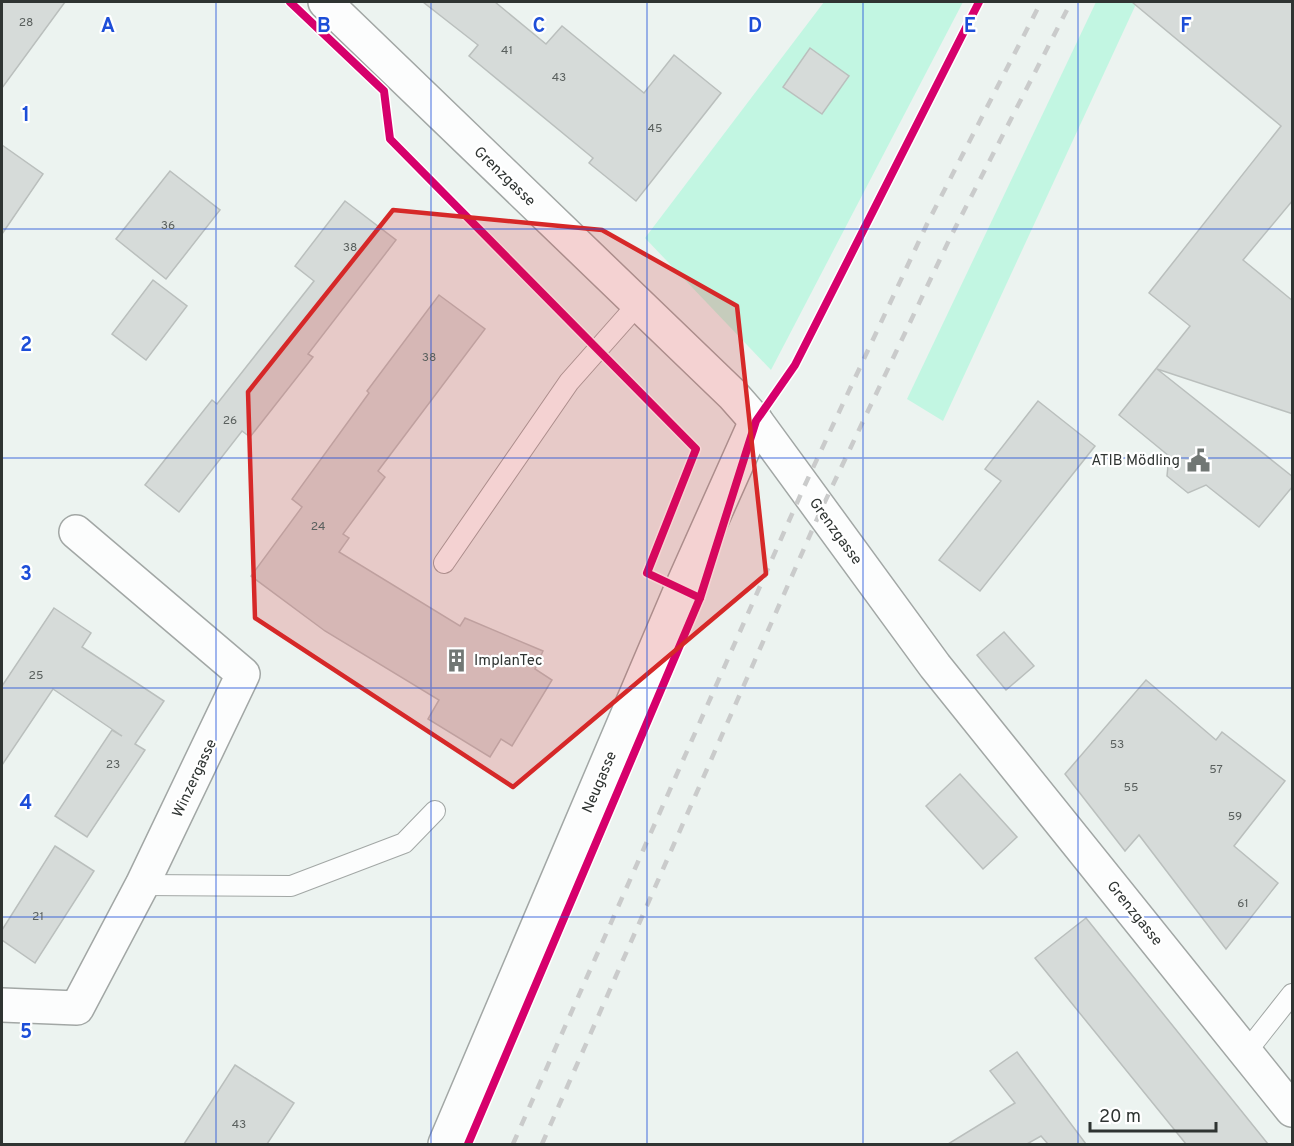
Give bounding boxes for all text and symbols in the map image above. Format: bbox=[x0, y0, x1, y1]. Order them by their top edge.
text: A bbox=[101, 14, 115, 40]
text: B bbox=[317, 14, 331, 40]
text: C bbox=[533, 14, 545, 40]
text: D bbox=[748, 14, 762, 40]
text: E bbox=[964, 14, 976, 40]
text: F bbox=[1180, 14, 1192, 40]
house number: 28 bbox=[19, 15, 33, 31]
house number: 41 bbox=[501, 43, 513, 59]
house number: 43 bbox=[552, 70, 566, 86]
text: 1 bbox=[22, 103, 30, 129]
house number: 45 bbox=[648, 121, 662, 137]
street label: Grenzgasse bbox=[469, 143, 539, 211]
house number: 36 bbox=[161, 218, 175, 234]
house number: 38 bbox=[343, 240, 357, 256]
text: 2 bbox=[20, 333, 32, 359]
house number: 38 bbox=[422, 350, 436, 366]
house number: 26 bbox=[223, 413, 237, 429]
public building icon: ATIB Mödling bbox=[1185, 447, 1211, 473]
place label: ATIB Mödling bbox=[1091, 452, 1180, 471]
street label: Grenzgasse bbox=[804, 495, 865, 569]
house number: 24 bbox=[311, 519, 325, 535]
text: 3 bbox=[20, 562, 32, 588]
building icon: ImplanTec bbox=[443, 647, 469, 673]
place label: ImplanTec bbox=[474, 652, 543, 671]
house number: 25 bbox=[29, 668, 43, 684]
street label: Winzergasse bbox=[169, 736, 222, 821]
house number: 53 bbox=[1110, 737, 1124, 753]
street label: Neugasse bbox=[579, 749, 622, 816]
house number: 23 bbox=[106, 757, 120, 773]
house number: 57 bbox=[1209, 762, 1223, 778]
house number: 55 bbox=[1124, 780, 1138, 796]
text: 4 bbox=[20, 791, 32, 817]
house number: 59 bbox=[1228, 809, 1242, 825]
street label: Grenzgasse bbox=[1102, 878, 1166, 950]
house number: 61 bbox=[1237, 896, 1249, 912]
house number: 21 bbox=[32, 909, 44, 925]
text: 5 bbox=[20, 1020, 32, 1046]
scale bar bbox=[1090, 1095, 1216, 1133]
text: 20 m bbox=[1099, 1106, 1141, 1129]
house number: 43 bbox=[232, 1117, 246, 1133]

